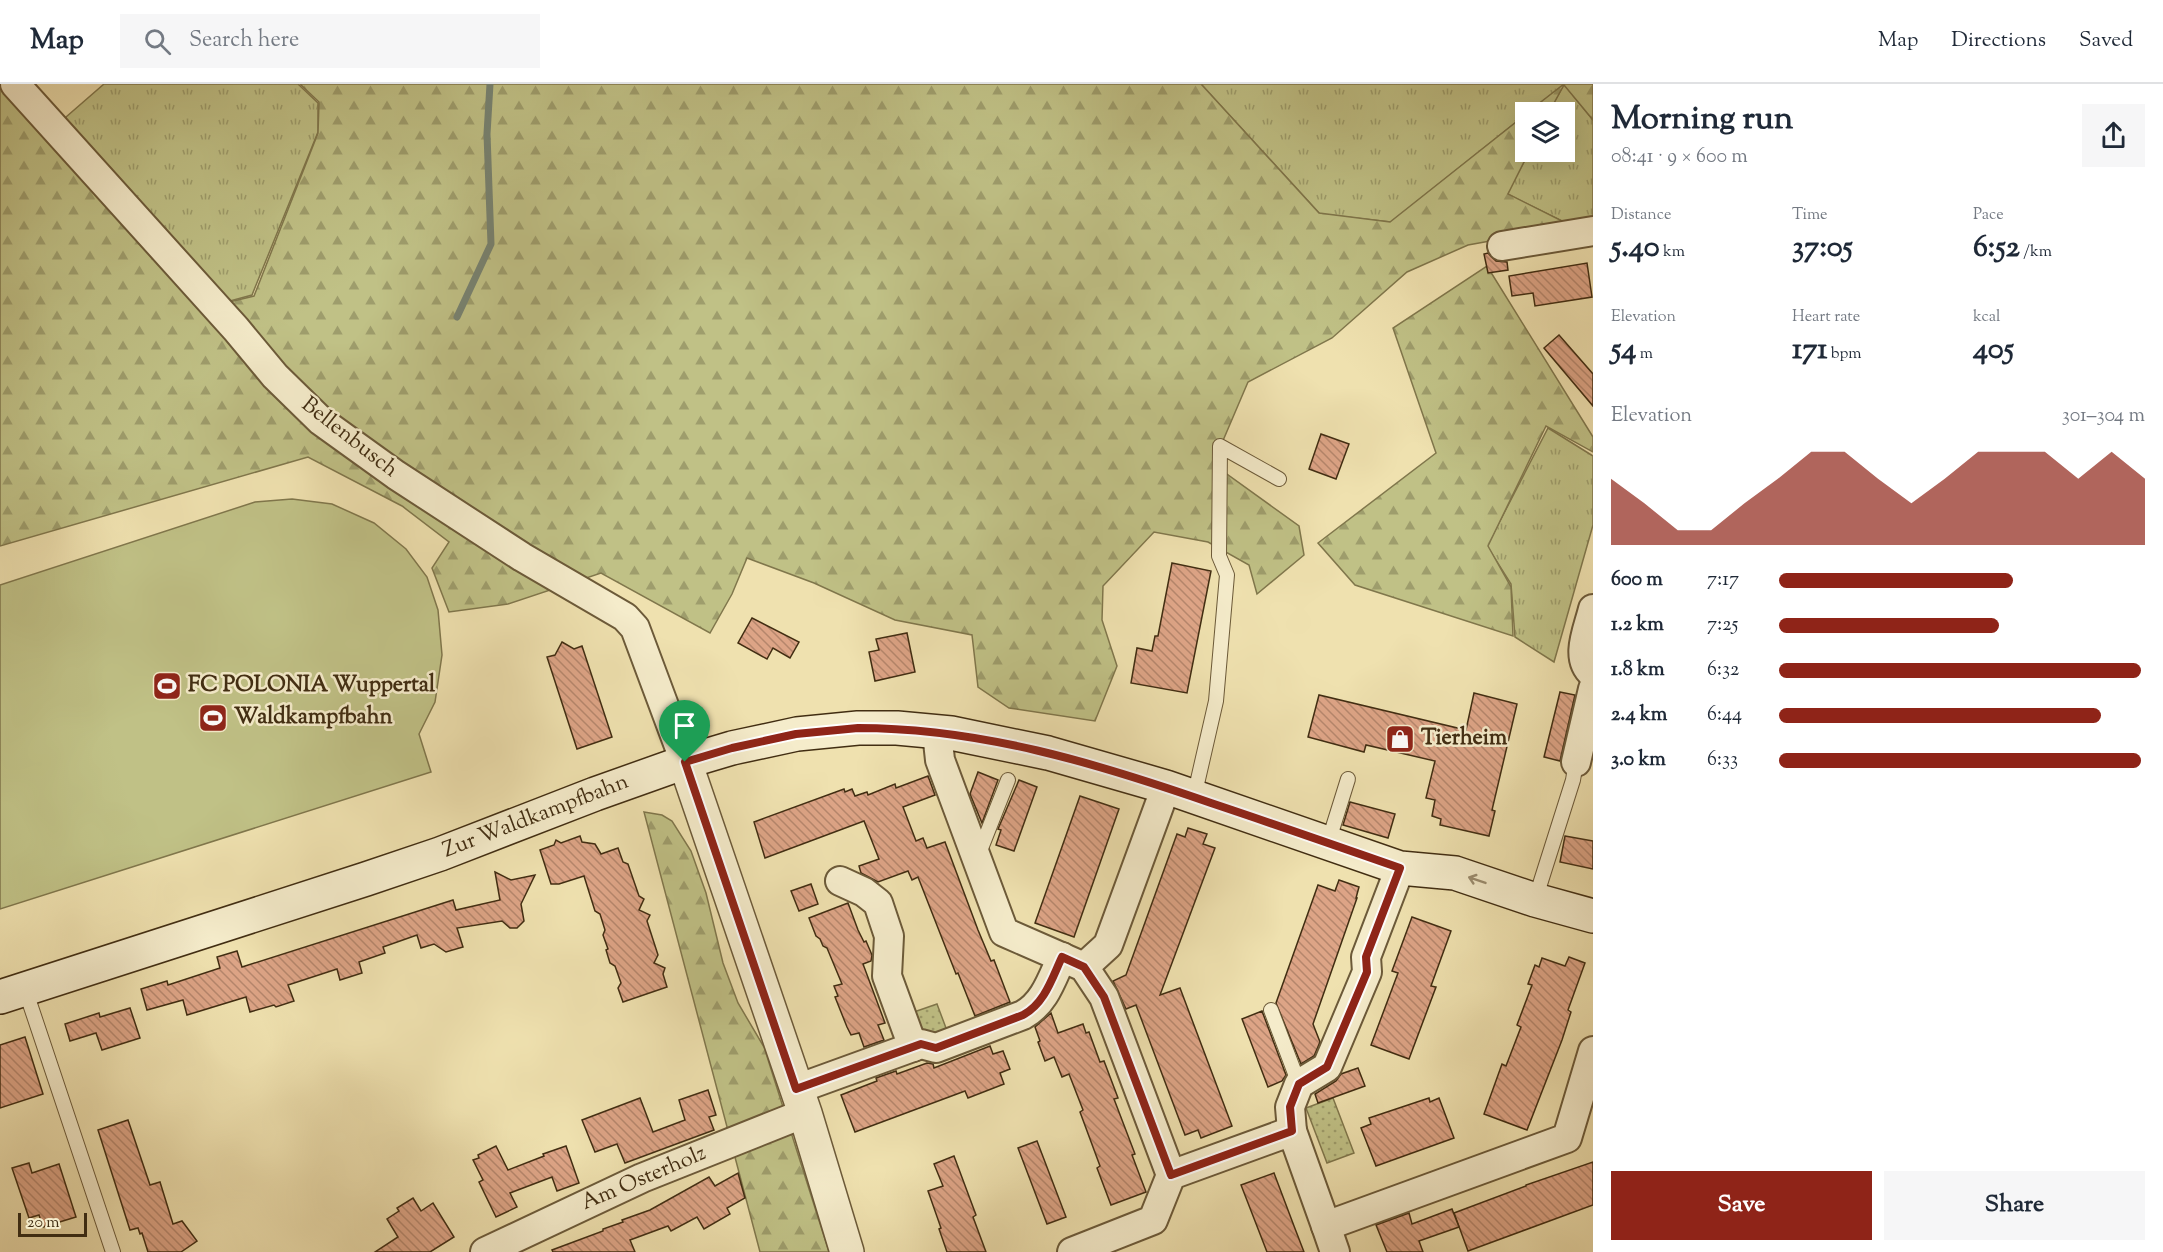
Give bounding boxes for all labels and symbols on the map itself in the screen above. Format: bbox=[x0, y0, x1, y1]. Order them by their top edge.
street label: Bellenbusch bbox=[294, 390, 404, 486]
sports icon: FC POLONIA Wuppertal bbox=[151, 670, 183, 702]
place label: FC POLONIA Wuppertal bbox=[188, 670, 436, 702]
pin bbox=[659, 700, 710, 762]
sports icon: Waldkampfbahn bbox=[197, 702, 229, 734]
place label: Waldkampfbahn bbox=[234, 702, 393, 734]
shop icon: Tierheim bbox=[1384, 723, 1416, 755]
place label: Tierheim bbox=[1421, 723, 1508, 755]
street label: Zur Waldkampfbahn bbox=[438, 767, 634, 867]
one-way arrow bbox=[1468, 874, 1487, 885]
street label: Am Osterholz bbox=[576, 1138, 712, 1220]
scale bar bbox=[18, 1210, 87, 1238]

